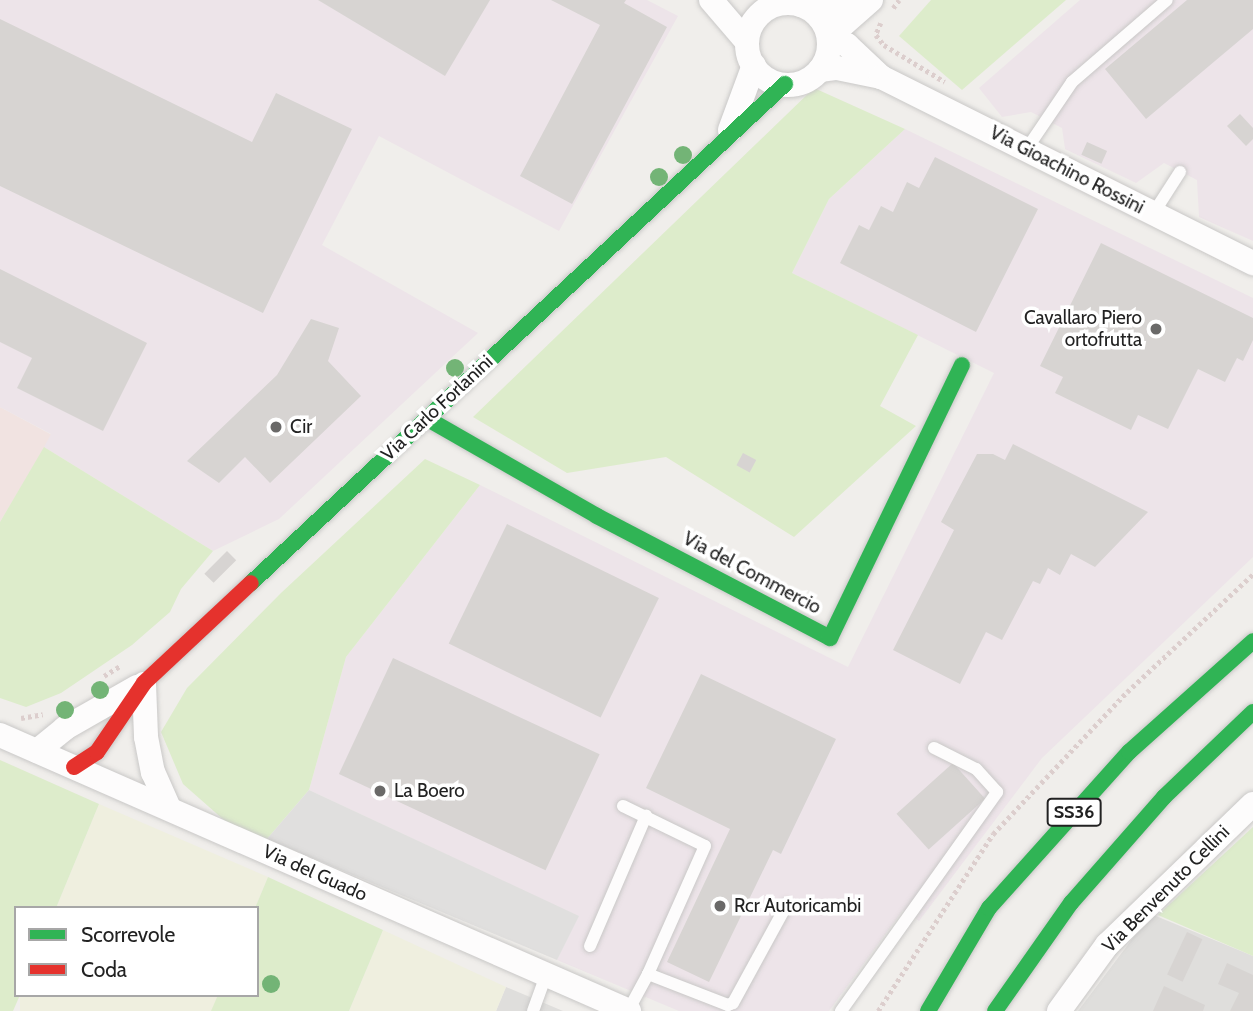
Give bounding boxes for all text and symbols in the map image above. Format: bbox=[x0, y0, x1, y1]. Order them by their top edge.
street label: Via Gioachino Rossini bbox=[986, 121, 1148, 219]
place label: Cavallaro Piero ortofrutta bbox=[1024, 307, 1142, 351]
marker: Cavallaro Piero ortofrutta bbox=[1148, 321, 1164, 337]
street label: Via Carlo Forlanini bbox=[376, 350, 498, 466]
place label: Cir bbox=[290, 416, 312, 438]
marker: Cir bbox=[268, 419, 284, 435]
street label: Via del Commercio bbox=[679, 527, 825, 619]
place label: La Boero bbox=[394, 780, 465, 802]
marker: La Boero bbox=[372, 783, 388, 799]
road number: SS36 bbox=[1046, 798, 1102, 826]
street label: Via Benvenuto Cellini bbox=[1098, 821, 1234, 957]
street label: Via del Guado bbox=[259, 840, 371, 906]
place label: Rcr Autoricambi bbox=[734, 895, 861, 917]
marker: Rcr Autoricambi bbox=[712, 898, 728, 914]
legend bbox=[14, 906, 259, 997]
text: Scorrevole bbox=[81, 922, 175, 947]
text: Coda bbox=[81, 957, 127, 982]

